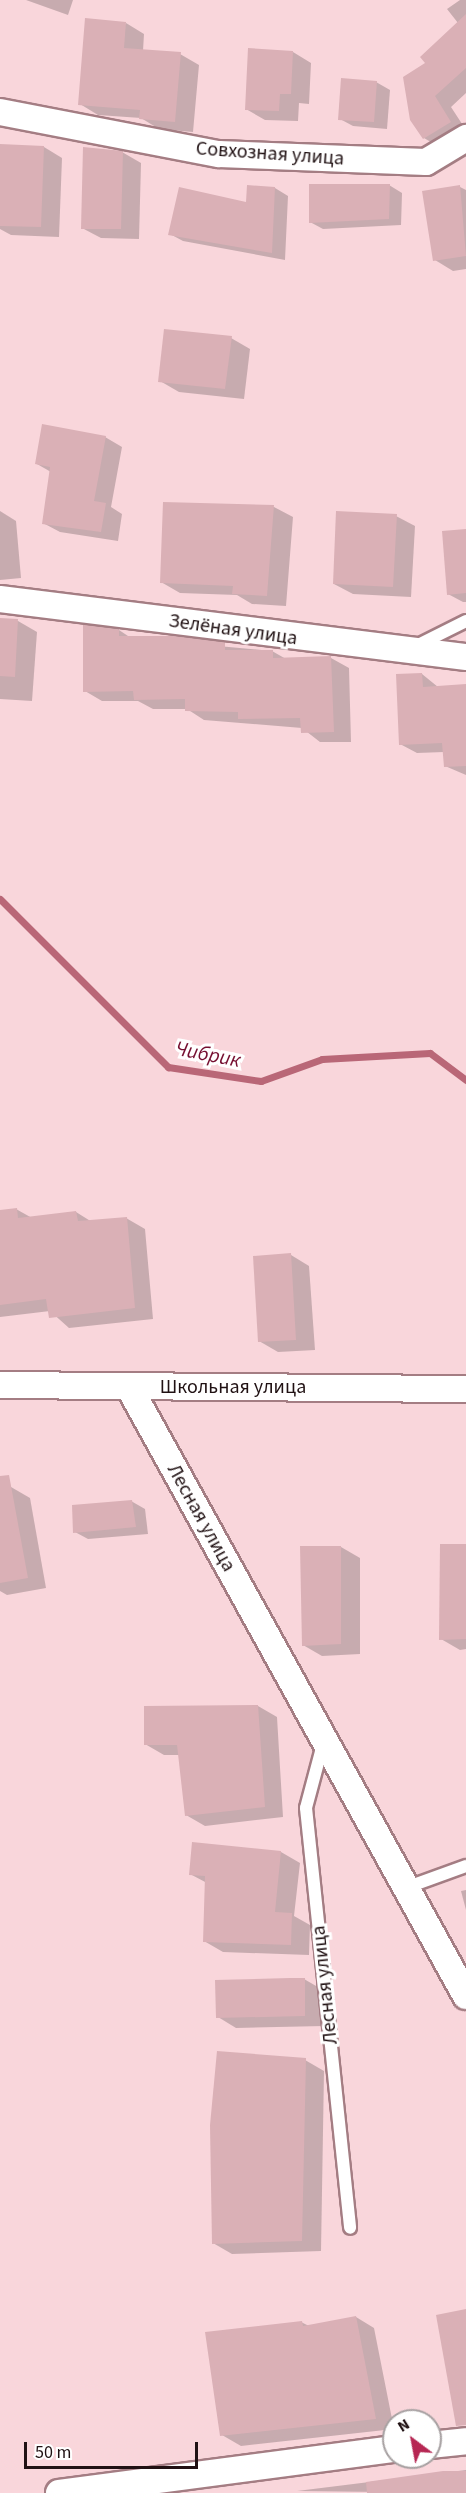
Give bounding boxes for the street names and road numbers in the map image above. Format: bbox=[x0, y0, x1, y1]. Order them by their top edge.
street label: Совхозная улица bbox=[195, 137, 345, 171]
street label: Зелёная улица bbox=[167, 609, 299, 651]
street label: Школьная улица bbox=[160, 1375, 306, 1399]
street label: Лесная улица bbox=[161, 1460, 241, 1576]
street label: Лесная улица bbox=[307, 1924, 343, 2046]

